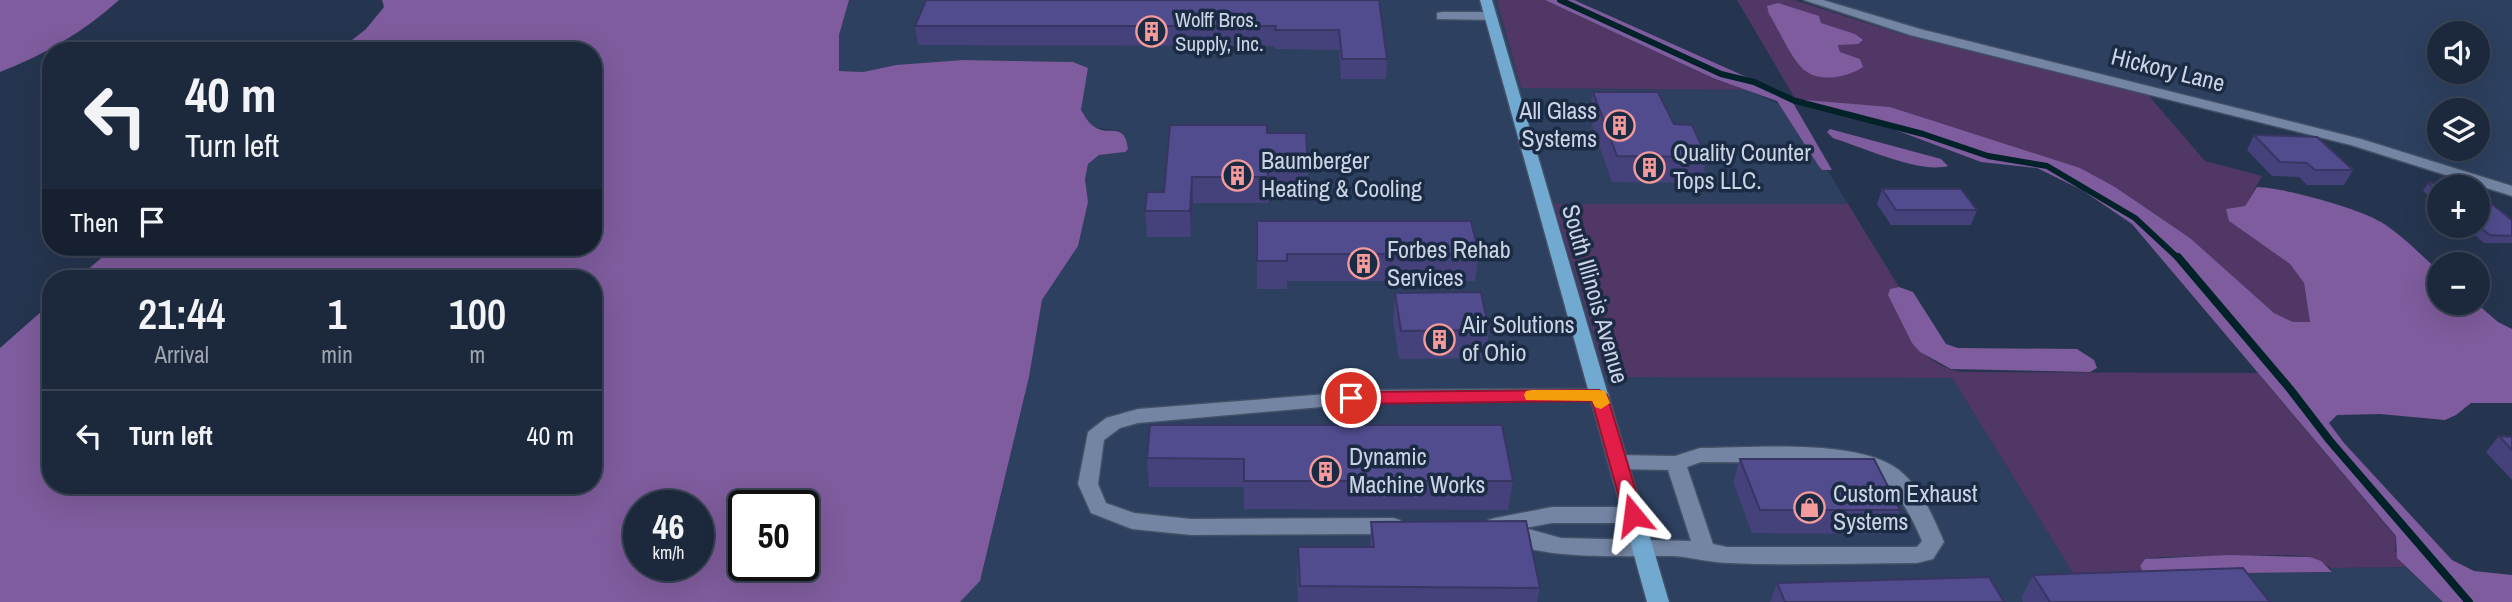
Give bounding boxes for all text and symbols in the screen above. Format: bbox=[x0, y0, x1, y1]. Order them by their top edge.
place label: Wolff Bros. Supply, Inc. bbox=[1175, 5, 1264, 58]
building icon: Wolff Bros. Supply, Inc. bbox=[1135, 15, 1169, 49]
map controls bbox=[2427, 21, 2490, 315]
button: sound bbox=[2427, 21, 2490, 84]
street label: Hickory Lane bbox=[2108, 39, 2228, 99]
text: 40 m bbox=[185, 61, 277, 127]
icon: left bbox=[70, 70, 161, 161]
place label: All Glass Systems bbox=[1518, 94, 1597, 154]
button: layers bbox=[2427, 98, 2490, 161]
building icon: All Glass Systems bbox=[1603, 108, 1637, 142]
text: Turn left bbox=[185, 124, 279, 167]
place label: Quality Counter Tops LLC. bbox=[1673, 136, 1811, 196]
place label: Baumberger Heating & Cooling bbox=[1261, 144, 1422, 204]
building icon: Quality Counter Tops LLC. bbox=[1633, 150, 1667, 184]
building icon: Baumberger Heating & Cooling bbox=[1221, 158, 1255, 192]
button: + bbox=[2427, 175, 2490, 238]
street label: South Illinois Avenue bbox=[1555, 201, 1637, 387]
icon: arrive bbox=[133, 203, 171, 241]
text: Then bbox=[70, 205, 119, 240]
place label: Forbes Rehab Services bbox=[1387, 233, 1511, 293]
building icon: Forbes Rehab Services bbox=[1347, 247, 1381, 281]
button: − bbox=[2427, 252, 2490, 315]
text: 21:44 bbox=[138, 286, 225, 342]
text: 1 bbox=[327, 286, 347, 342]
text: 100 bbox=[449, 286, 506, 342]
place label: Air Solutions of Ohio bbox=[1461, 308, 1575, 368]
building icon: Air Solutions of Ohio bbox=[1422, 322, 1456, 356]
text: Arrival bbox=[154, 339, 209, 370]
text: min bbox=[321, 339, 353, 370]
text: m bbox=[470, 339, 485, 370]
pin bbox=[1321, 368, 1381, 428]
icon: arrive bbox=[1332, 379, 1370, 417]
icon: left bbox=[70, 417, 108, 455]
text: Turn left bbox=[129, 418, 213, 453]
text: 40 m bbox=[527, 418, 574, 453]
place label: Dynamic Machine Works bbox=[1349, 440, 1485, 500]
building icon: Dynamic Machine Works bbox=[1309, 454, 1343, 488]
place label: Custom Exhaust Systems bbox=[1833, 477, 1978, 537]
position arrow bbox=[1596, 478, 1670, 552]
speed limit sign: 50 bbox=[728, 490, 819, 581]
shop icon: Custom Exhaust Systems bbox=[1793, 491, 1827, 525]
text: 46 bbox=[653, 503, 684, 550]
text: km/h bbox=[653, 540, 685, 565]

